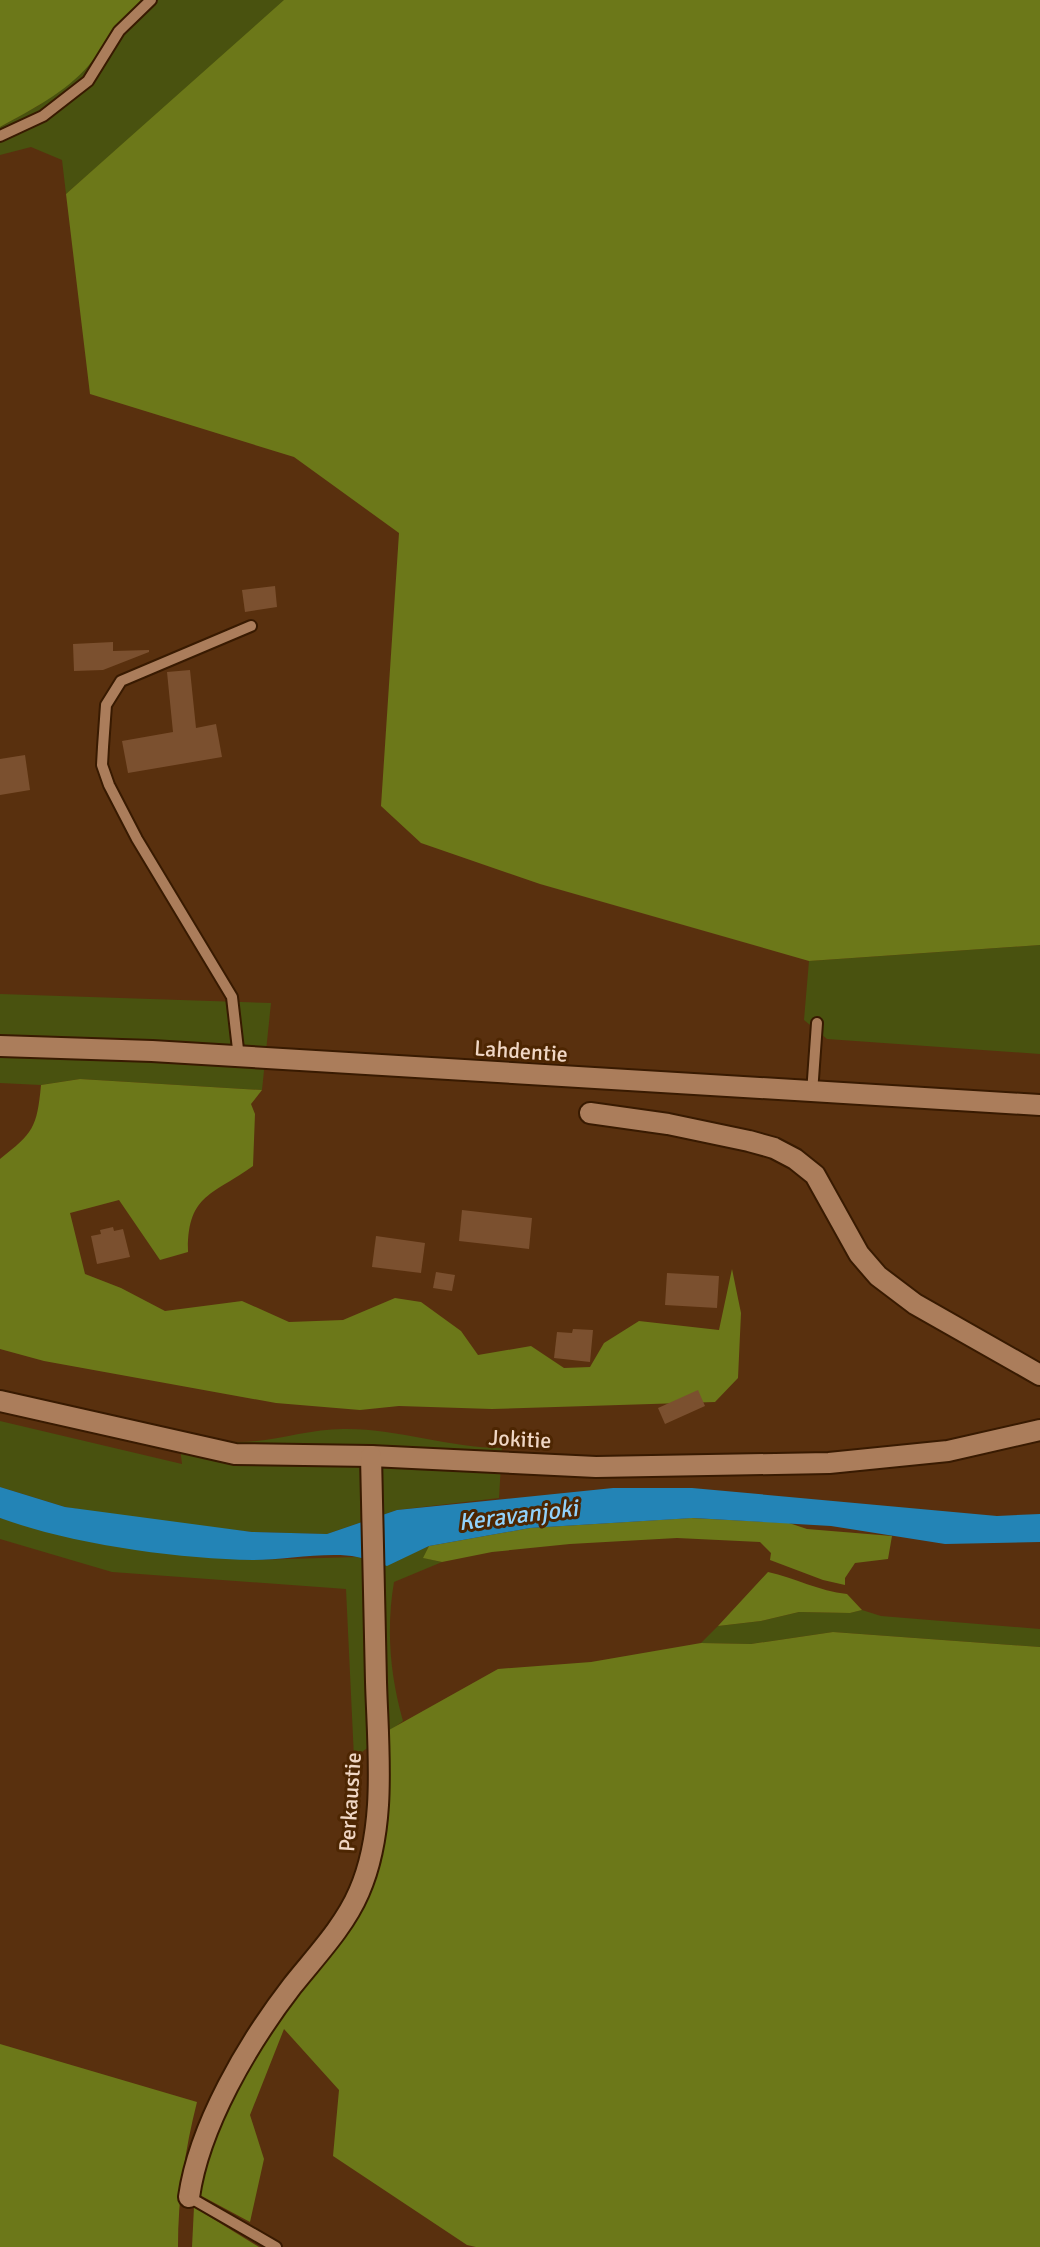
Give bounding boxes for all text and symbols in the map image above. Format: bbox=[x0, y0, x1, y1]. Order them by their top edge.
street label: Lahdentie bbox=[473, 1034, 569, 1068]
street label: Jokitie bbox=[488, 1424, 552, 1454]
water label: Keravanjoki bbox=[457, 1492, 582, 1537]
street label: Perkaustie bbox=[333, 1751, 367, 1853]

